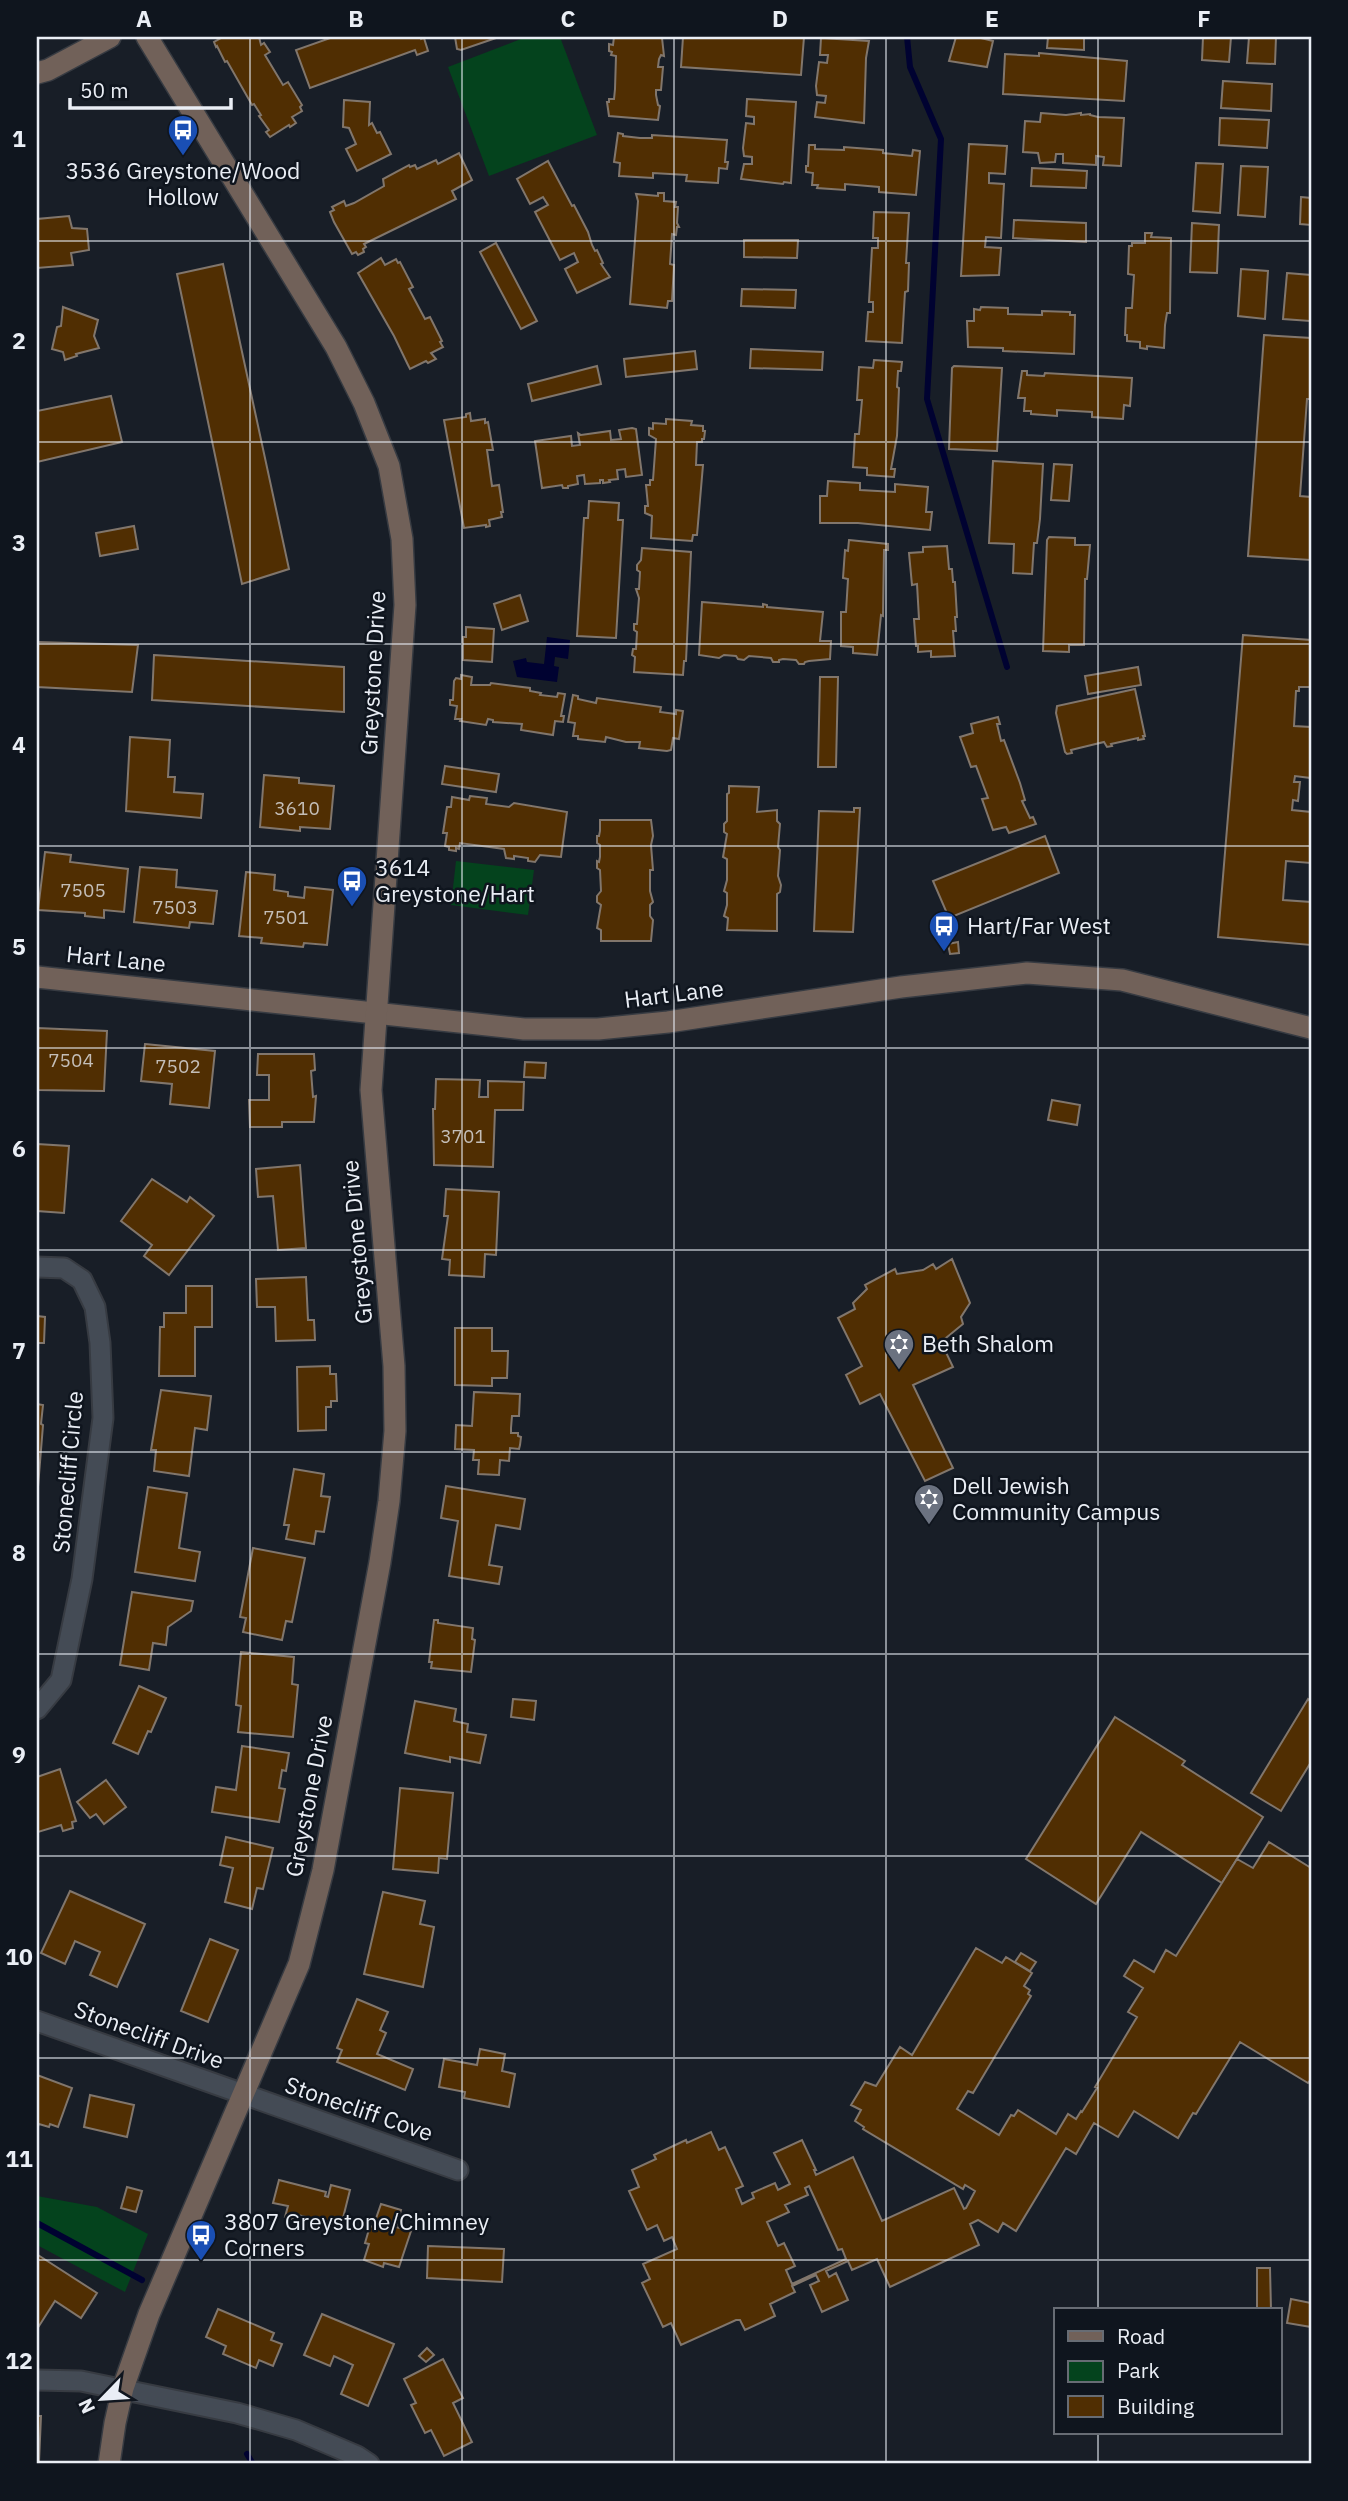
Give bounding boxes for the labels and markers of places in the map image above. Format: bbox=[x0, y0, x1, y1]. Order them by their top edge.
bus stop icon: 3536 Greystone/Wood Hollow bbox=[166, 113, 200, 157]
place label: 3536 Greystone/Wood Hollow bbox=[66, 155, 300, 211]
place label: 3614 Greystone/Hart bbox=[375, 852, 535, 908]
bus stop icon: 3614 Greystone/Hart bbox=[335, 864, 369, 908]
bus stop icon: Hart/Far West bbox=[927, 909, 961, 953]
place label: Hart/Far West bbox=[967, 910, 1111, 940]
synagogue icon: Beth Shalom bbox=[882, 1327, 916, 1371]
place label: Beth Shalom bbox=[922, 1328, 1054, 1358]
place label: Dell Jewish Community Campus bbox=[952, 1470, 1160, 1526]
synagogue icon: Dell Jewish Community Campus bbox=[912, 1482, 946, 1526]
place label: 3807 Greystone/Chimney Corners bbox=[224, 2206, 490, 2262]
bus stop icon: 3807 Greystone/Chimney Corners bbox=[184, 2218, 218, 2262]

